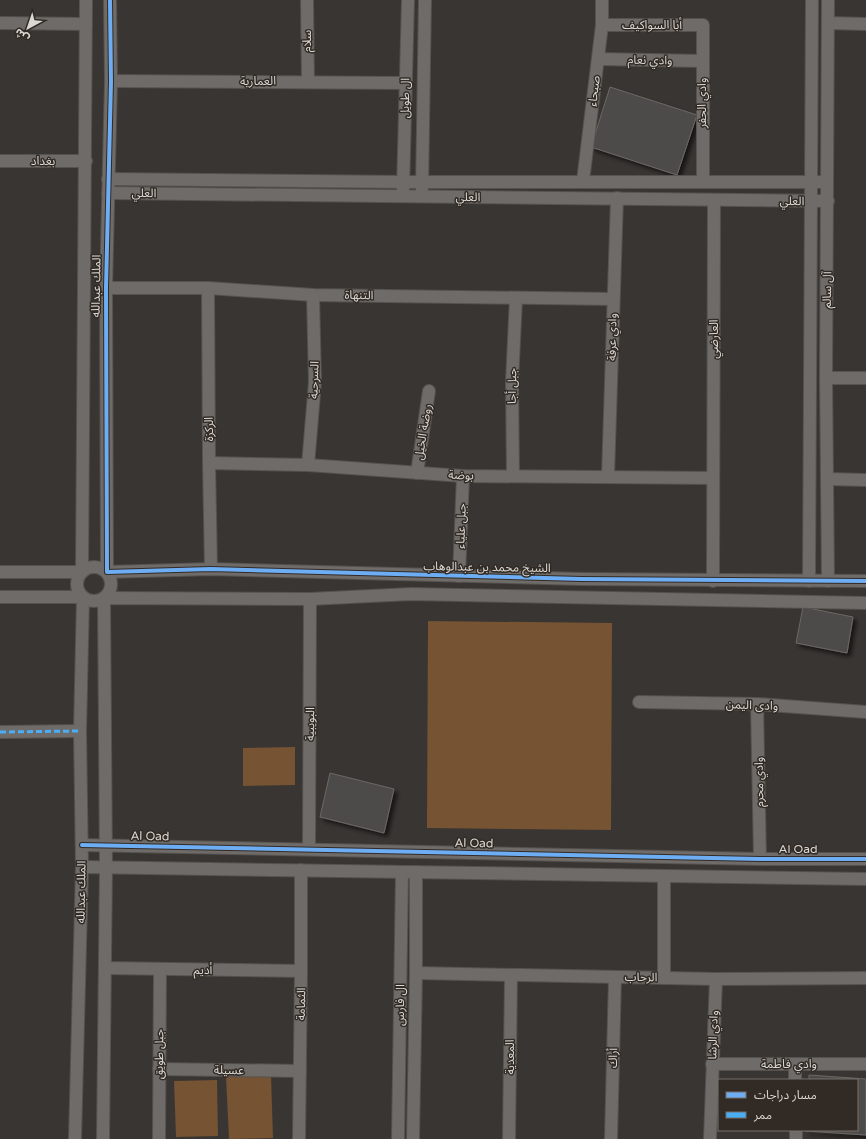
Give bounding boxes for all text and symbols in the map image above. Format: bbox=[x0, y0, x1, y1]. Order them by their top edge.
north arrow bbox=[8, 8, 48, 48]
street label: أبا السواكيف bbox=[622, 17, 682, 32]
text: ش bbox=[12, 25, 32, 45]
street label: سلام bbox=[300, 30, 316, 52]
street label: وادي نعام bbox=[627, 53, 673, 70]
street label: العمارية bbox=[240, 74, 276, 88]
street label: صبحاء bbox=[585, 75, 603, 107]
street label: ال طويل bbox=[398, 78, 412, 118]
street label: وادي الحفر bbox=[695, 78, 712, 129]
street label: بغداد bbox=[31, 154, 55, 168]
street label: العلي bbox=[131, 186, 157, 203]
street label: العلي bbox=[455, 190, 481, 207]
street label: العلي bbox=[779, 194, 805, 211]
street label: الملك عبدالله bbox=[88, 254, 104, 317]
street label: آل سالم bbox=[820, 271, 836, 309]
street label: التنهاة bbox=[344, 288, 374, 302]
street label: وادي عرفة bbox=[605, 313, 622, 361]
street label: العارضي bbox=[707, 319, 724, 359]
street label: السرحية bbox=[306, 361, 322, 399]
street label: جبل أجا bbox=[504, 368, 519, 404]
street label: روضة الخيل bbox=[412, 403, 434, 461]
street label: الركزة bbox=[202, 417, 216, 441]
street label: بوضة bbox=[448, 468, 474, 482]
street label: جبل علياء bbox=[453, 503, 469, 549]
street label: الشيخ محمد بن عبدالوهاب bbox=[423, 559, 551, 577]
street label: وادى اليمن bbox=[726, 697, 778, 713]
street label: البويبية bbox=[303, 707, 317, 741]
street label: وادي محرم bbox=[752, 757, 769, 807]
street label: Al Oad bbox=[130, 829, 170, 843]
street label: Al Oad bbox=[454, 836, 494, 850]
street label: Al Oad bbox=[779, 842, 817, 856]
street label: الملك عبدالله bbox=[73, 860, 89, 923]
street label: أديم bbox=[194, 962, 213, 979]
street label: الرحاب bbox=[625, 970, 658, 985]
street label: ال فارس bbox=[393, 984, 407, 1026]
street label: الثمامة bbox=[294, 987, 308, 1021]
street label: وادي الرشا bbox=[705, 1010, 724, 1060]
street label: جبل طويق bbox=[152, 1029, 167, 1079]
street label: المعدية bbox=[503, 1039, 517, 1074]
street label: أراك bbox=[605, 1048, 620, 1068]
street label: وادي فاطمة bbox=[761, 1057, 817, 1074]
street label: عسيلة bbox=[214, 1063, 244, 1077]
legend bbox=[718, 1079, 858, 1131]
text: مسار دراجات bbox=[754, 1088, 817, 1102]
text: ممر bbox=[753, 1108, 772, 1122]

